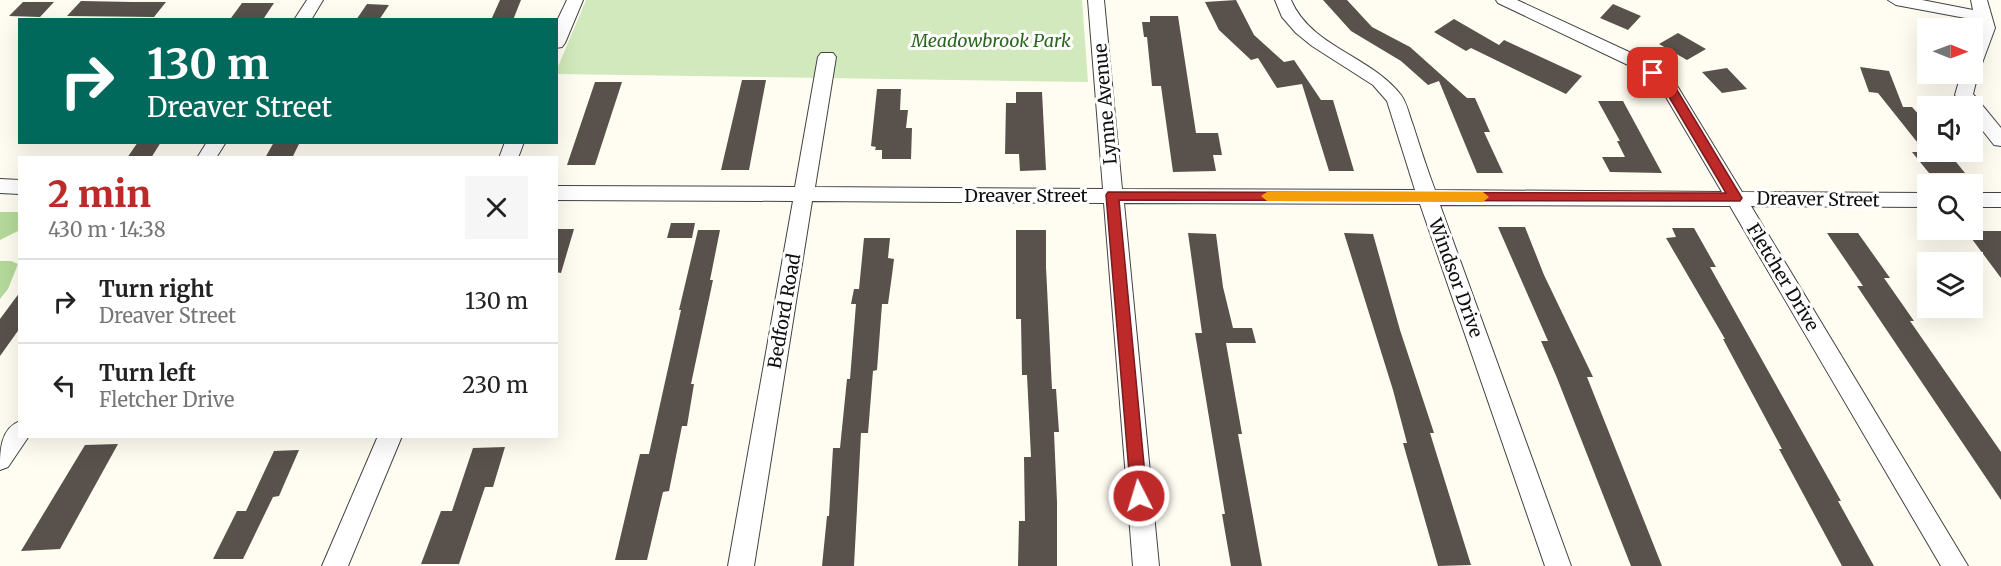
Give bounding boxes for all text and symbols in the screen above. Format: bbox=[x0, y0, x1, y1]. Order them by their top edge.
north arrow bbox=[1917, 18, 1983, 84]
map controls bbox=[1917, 18, 1983, 318]
park label: Meadowbrook Park bbox=[910, 29, 1071, 52]
text: 130 m bbox=[147, 38, 269, 90]
icon: right bbox=[48, 42, 126, 120]
street label: Lynne Avenue bbox=[1088, 43, 1122, 165]
pin bbox=[1627, 47, 1678, 98]
icon: arrive bbox=[1636, 56, 1669, 89]
text: Dreaver Street bbox=[147, 90, 332, 124]
button: sound bbox=[1917, 96, 1983, 162]
text: 2 min bbox=[48, 172, 151, 217]
button: search bbox=[1917, 174, 1983, 240]
button: close bbox=[465, 176, 528, 239]
street label: Dreaver Street bbox=[964, 184, 1088, 207]
street label: Dreaver Street bbox=[1756, 186, 1880, 212]
street label: Windsor Drive bbox=[1423, 214, 1488, 341]
text: 430 m · 14:38 bbox=[48, 217, 166, 242]
street label: Fletcher Drive bbox=[1742, 219, 1824, 335]
street label: Bedford Road bbox=[763, 252, 805, 370]
button: layers bbox=[1917, 252, 1983, 318]
text: Turn right bbox=[99, 275, 213, 303]
icon: right bbox=[48, 285, 81, 318]
text: 130 m bbox=[465, 287, 528, 315]
text: Dreaver Street bbox=[99, 303, 236, 328]
text: Turn left bbox=[99, 359, 196, 387]
icon: left bbox=[48, 369, 81, 402]
text: 230 m bbox=[462, 371, 528, 399]
text: Fletcher Drive bbox=[99, 387, 234, 412]
position arrow bbox=[1107, 464, 1171, 528]

